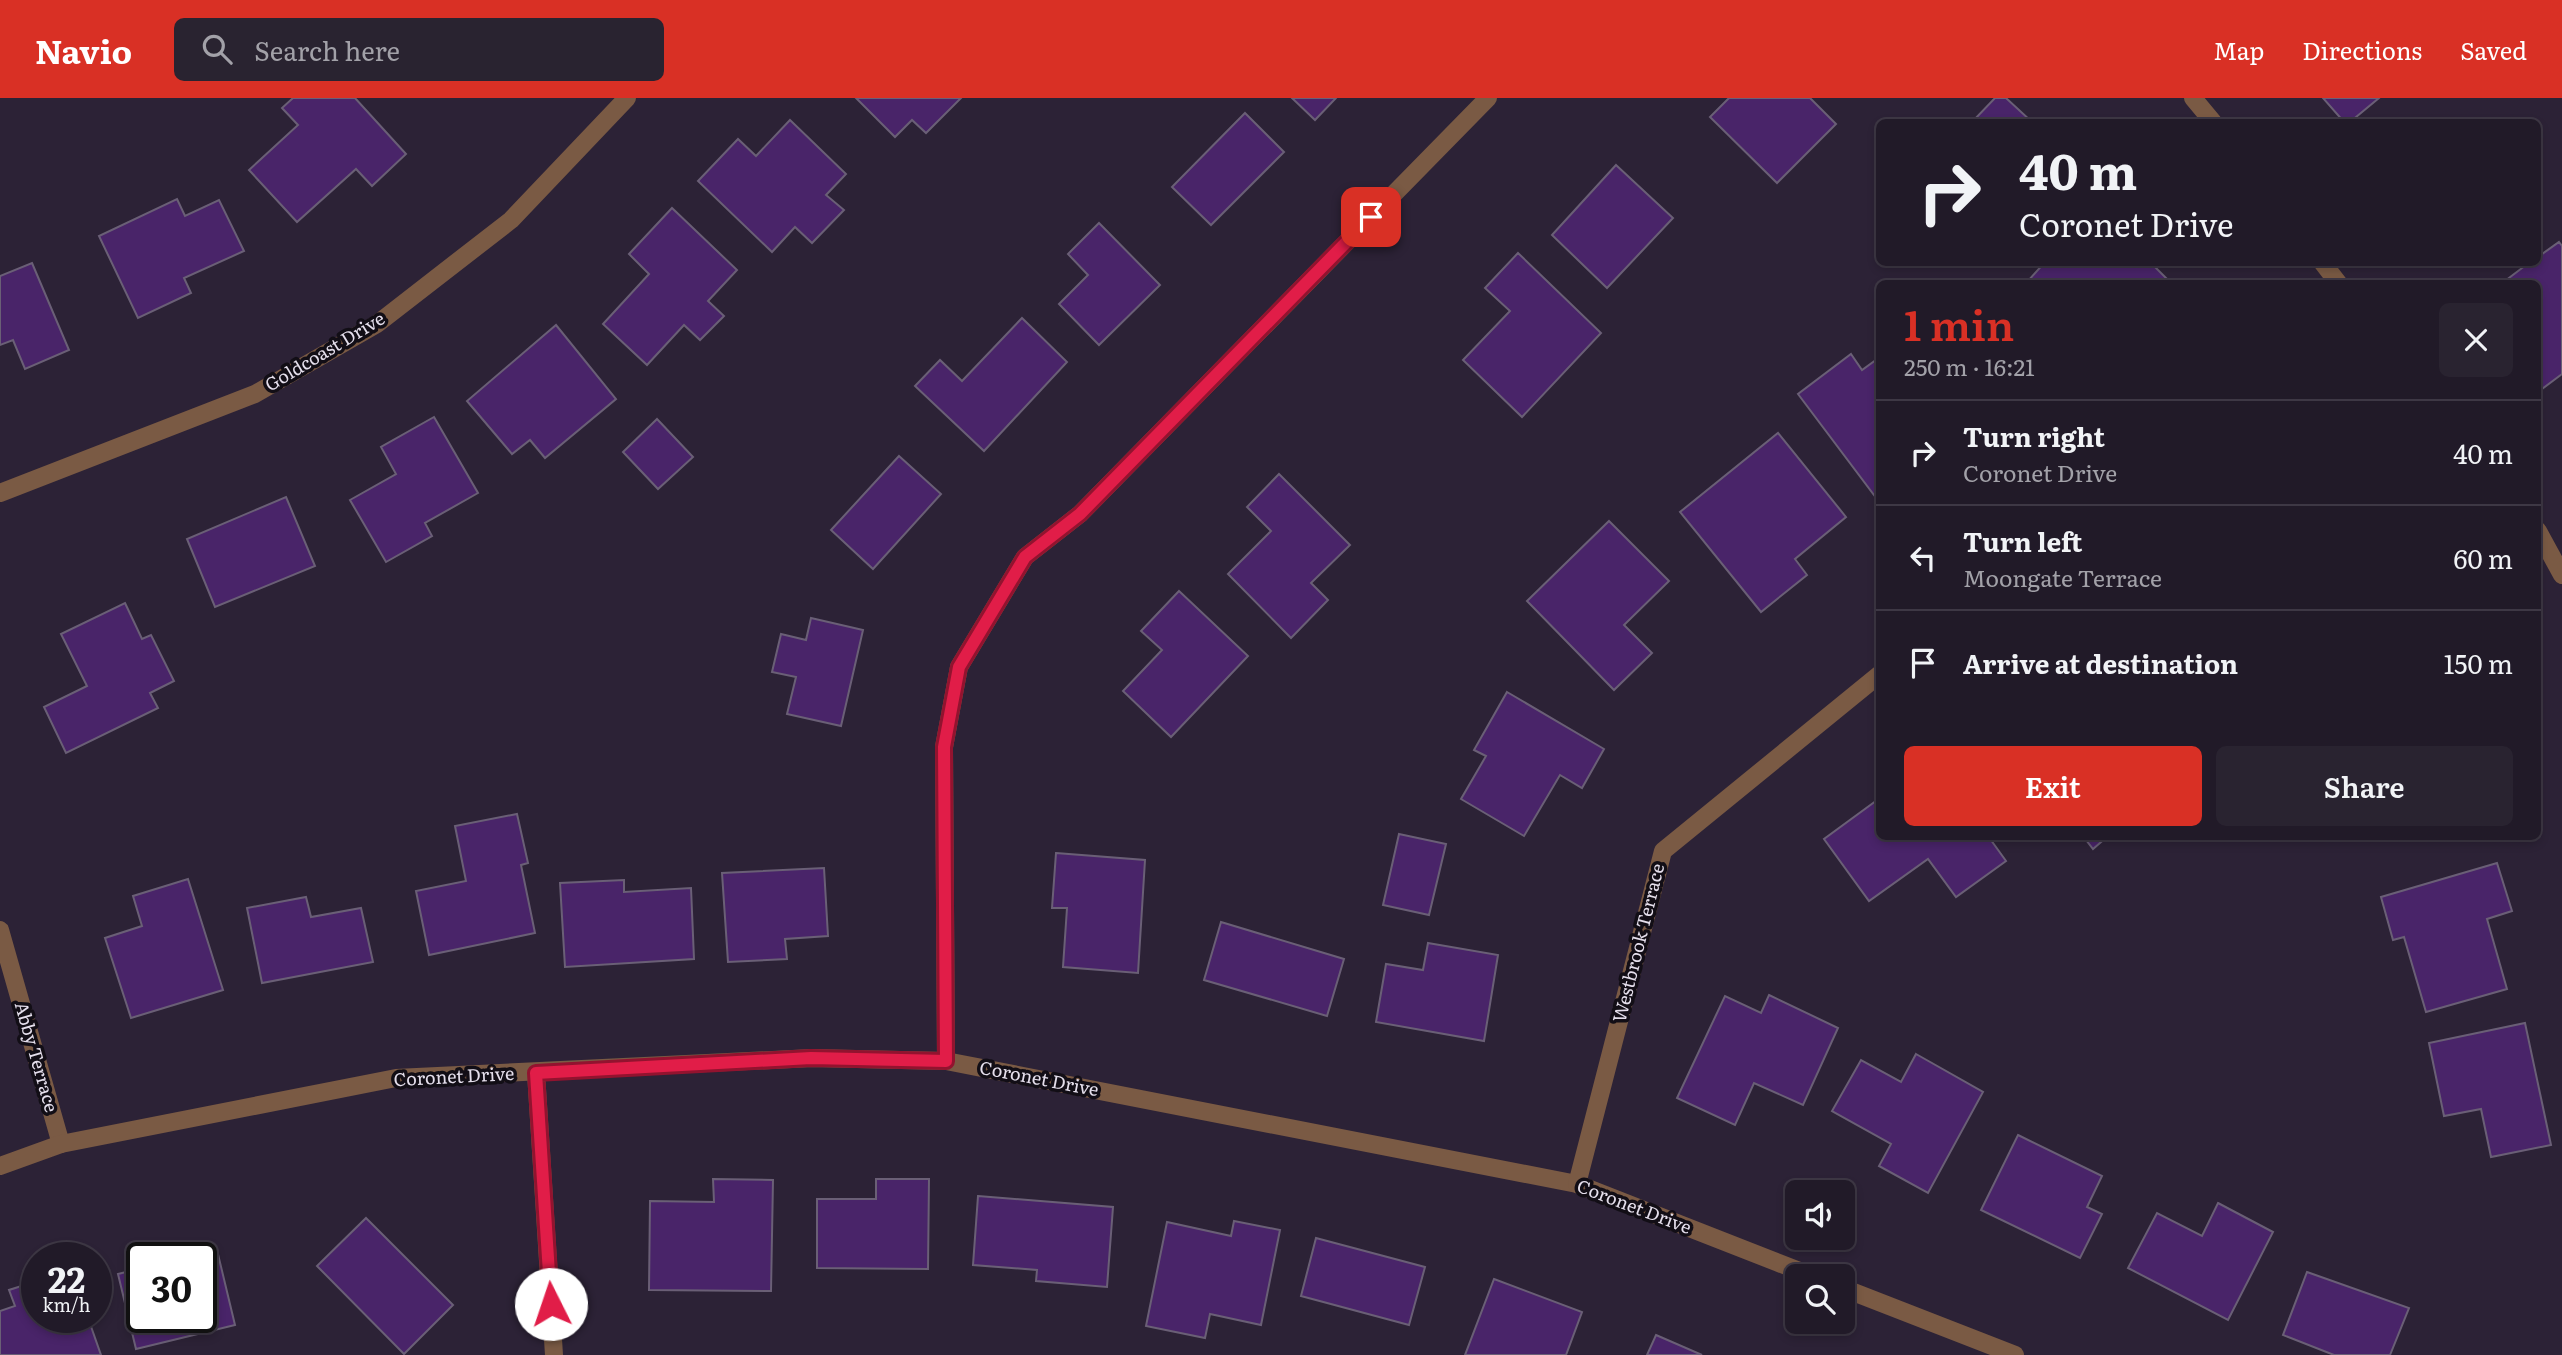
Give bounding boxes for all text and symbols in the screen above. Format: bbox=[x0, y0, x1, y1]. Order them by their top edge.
search box bbox=[174, 18, 664, 81]
text: Navio bbox=[35, 25, 132, 74]
icon: search bbox=[198, 30, 236, 68]
text: Search here bbox=[254, 30, 400, 69]
text: Map bbox=[2213, 32, 2264, 67]
text: Directions bbox=[2302, 32, 2422, 67]
text: Saved bbox=[2460, 32, 2527, 67]
text: 40 m bbox=[2019, 132, 2137, 205]
icon: right bbox=[1904, 147, 1995, 238]
pin bbox=[1341, 187, 1401, 247]
icon: arrive bbox=[1352, 198, 1390, 236]
text: Coronet Drive bbox=[2019, 199, 2234, 247]
text: 1 min bbox=[1904, 292, 2014, 354]
button: close bbox=[2439, 303, 2513, 377]
street label: Goldcoast Drive bbox=[259, 304, 389, 397]
text: 250 m · 16:21 bbox=[1904, 349, 2035, 383]
text: Turn right bbox=[1963, 416, 2105, 455]
text: 40 m bbox=[2453, 433, 2513, 472]
icon: right bbox=[1904, 434, 1942, 472]
text: Coronet Drive bbox=[1963, 455, 2117, 489]
text: Turn left bbox=[1963, 521, 2082, 560]
text: 60 m bbox=[2454, 538, 2513, 577]
icon: left bbox=[1904, 539, 1942, 577]
text: Moongate Terrace bbox=[1963, 560, 2162, 594]
text: Arrive at destination bbox=[1963, 643, 2238, 682]
text: 150 m bbox=[2444, 643, 2513, 682]
icon: arrive bbox=[1904, 644, 1942, 682]
button: Exit bbox=[1904, 746, 2202, 826]
button: Share bbox=[2216, 746, 2513, 826]
street label: Westbrook Terrace bbox=[1605, 860, 1670, 1025]
street label: Abby Terrace bbox=[9, 998, 66, 1115]
street label: Coronet Drive bbox=[977, 1053, 1101, 1102]
street label: Coronet Drive bbox=[393, 1059, 515, 1092]
street label: Coronet Drive bbox=[1573, 1171, 1696, 1240]
map controls bbox=[1785, 1180, 1855, 1334]
button: sound bbox=[1785, 1180, 1855, 1250]
speed limit sign: 30 bbox=[126, 1242, 217, 1333]
text: 22 bbox=[48, 1252, 85, 1304]
button: search bbox=[1785, 1264, 1855, 1334]
position arrow bbox=[514, 1267, 588, 1341]
text: km/h bbox=[43, 1291, 90, 1318]

